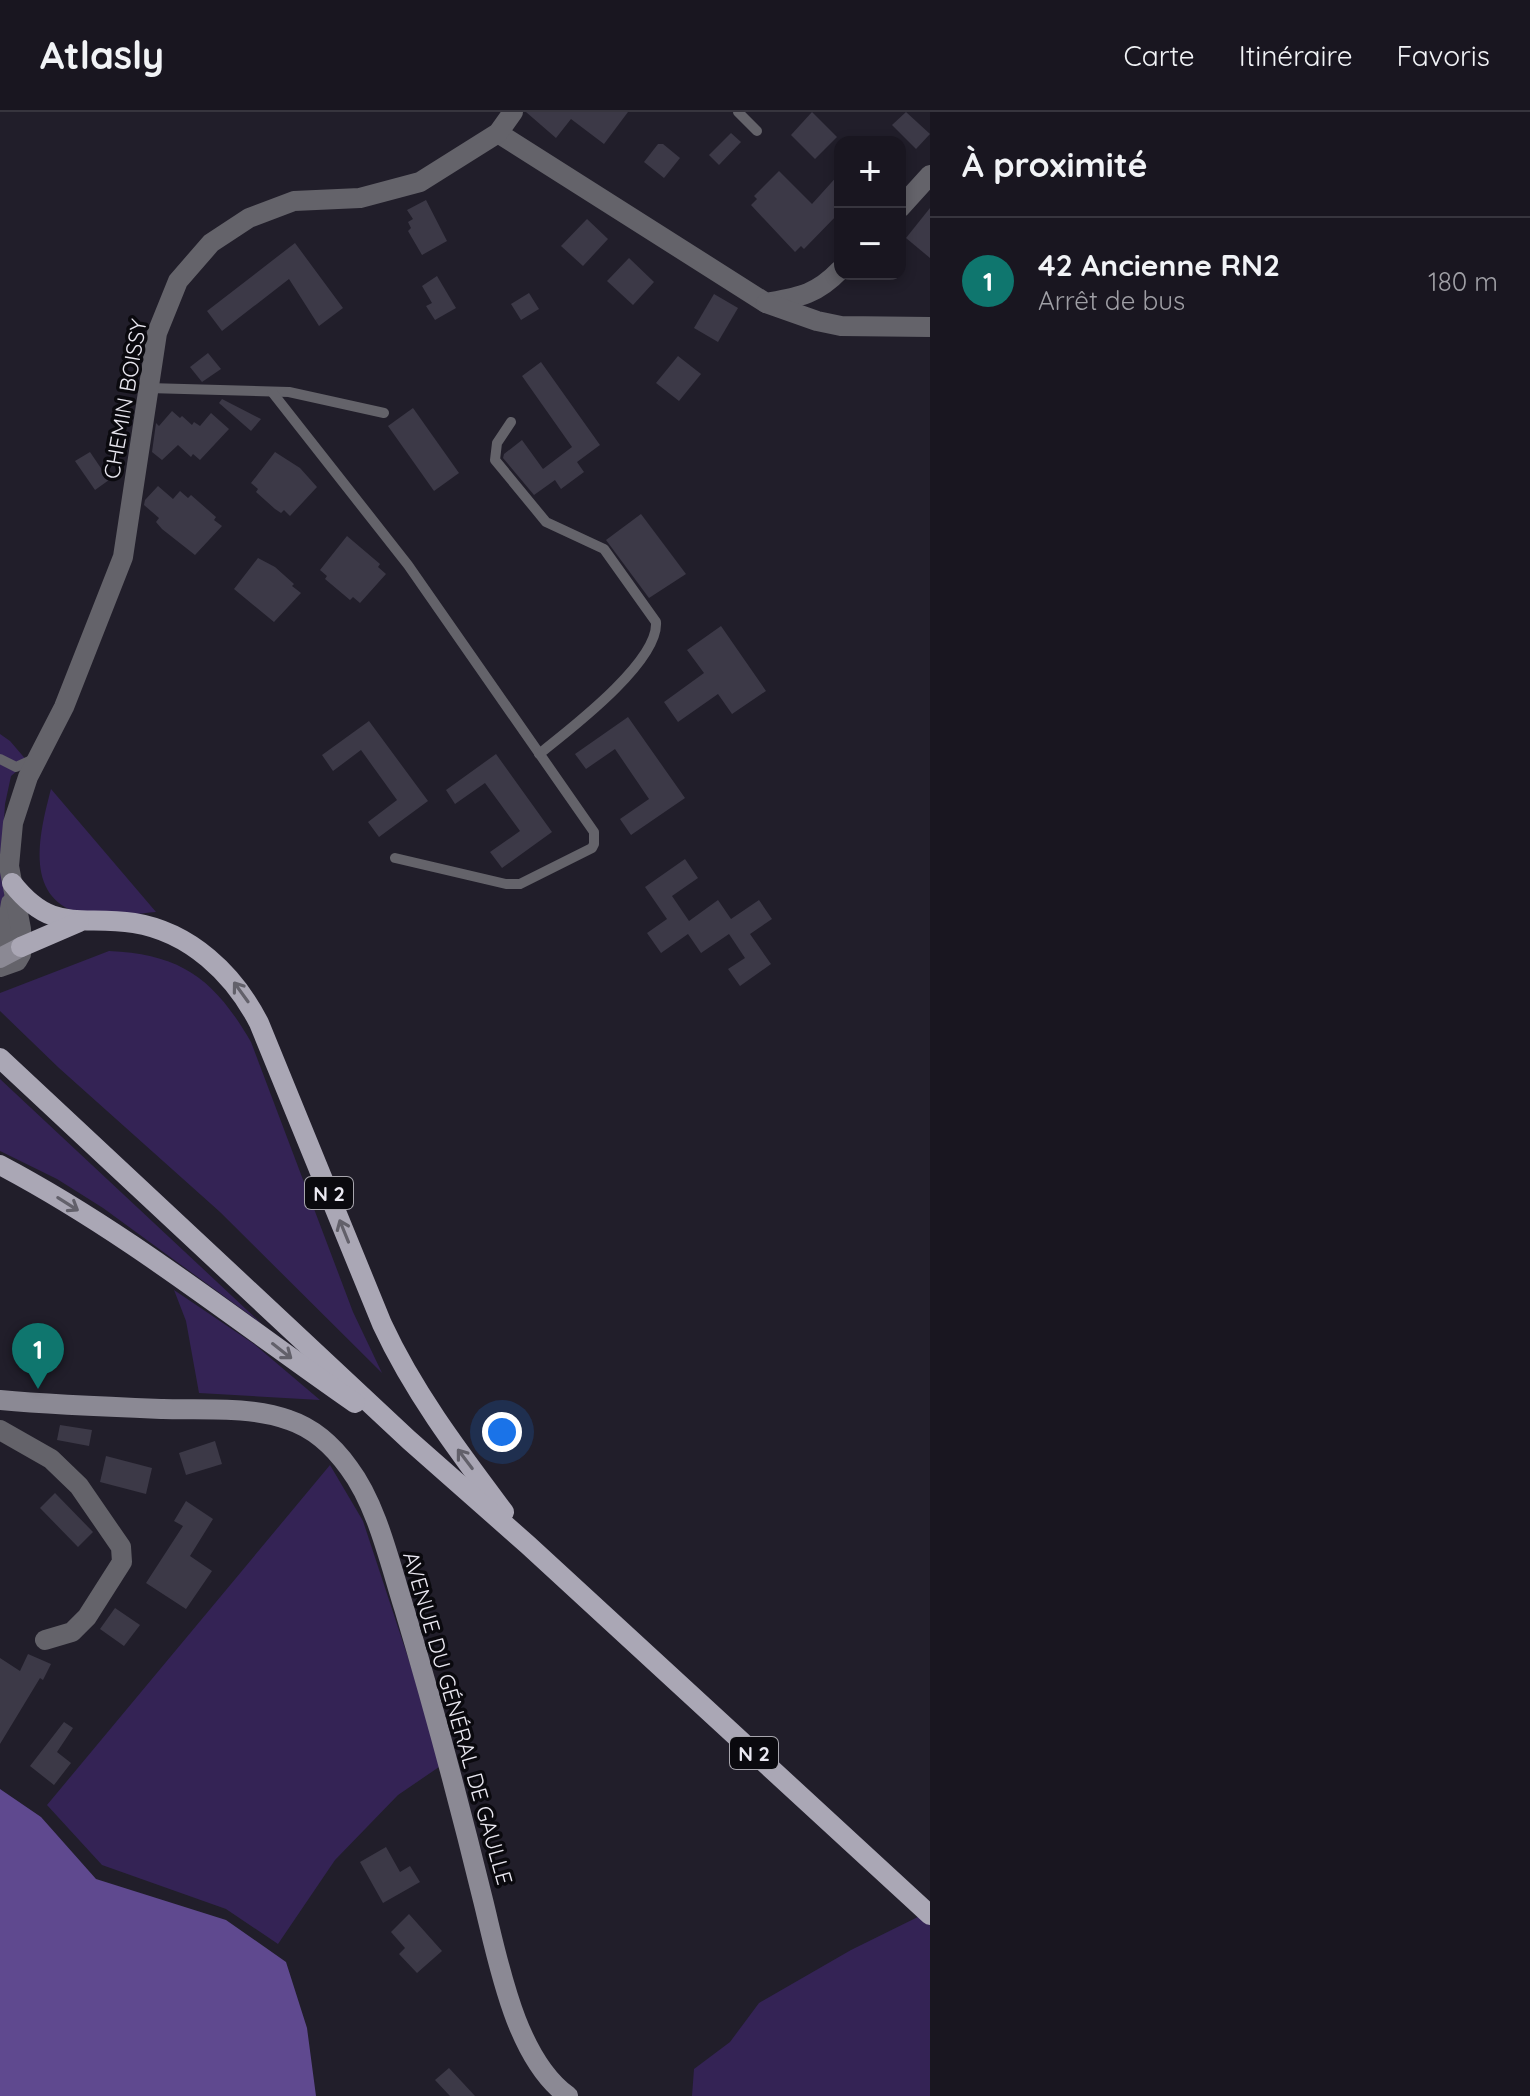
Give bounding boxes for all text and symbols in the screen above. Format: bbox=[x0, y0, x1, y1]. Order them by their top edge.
text: Atlasly bbox=[40, 31, 164, 79]
text: Carte bbox=[1123, 38, 1195, 73]
text: Itinéraire bbox=[1239, 38, 1353, 73]
text: Favoris bbox=[1397, 38, 1490, 73]
map controls bbox=[834, 136, 906, 280]
button: + bbox=[834, 136, 906, 208]
text: À proximité bbox=[962, 143, 1148, 186]
button: − bbox=[834, 208, 906, 280]
text: 42 Ancienne RN2 bbox=[1038, 246, 1280, 284]
text: 1 bbox=[983, 265, 993, 298]
text: 180 m bbox=[1428, 265, 1498, 298]
text: Arrêt de bus bbox=[1038, 284, 1185, 317]
street label: CHEMIN BOISSY bbox=[97, 317, 153, 481]
one-way arrow bbox=[233, 982, 249, 1004]
road number: N 2 bbox=[305, 1177, 353, 1209]
one-way arrow bbox=[56, 1196, 79, 1212]
one-way arrow bbox=[336, 1219, 350, 1244]
pin: 1 bbox=[12, 1323, 64, 1389]
one-way arrow bbox=[271, 1342, 292, 1359]
your location bbox=[482, 1412, 522, 1452]
one-way arrow bbox=[456, 1449, 473, 1471]
street label: AVENUE DU GÉNÉRAL DE GAULLE bbox=[397, 1548, 519, 1888]
road number: N 2 bbox=[730, 1737, 778, 1769]

